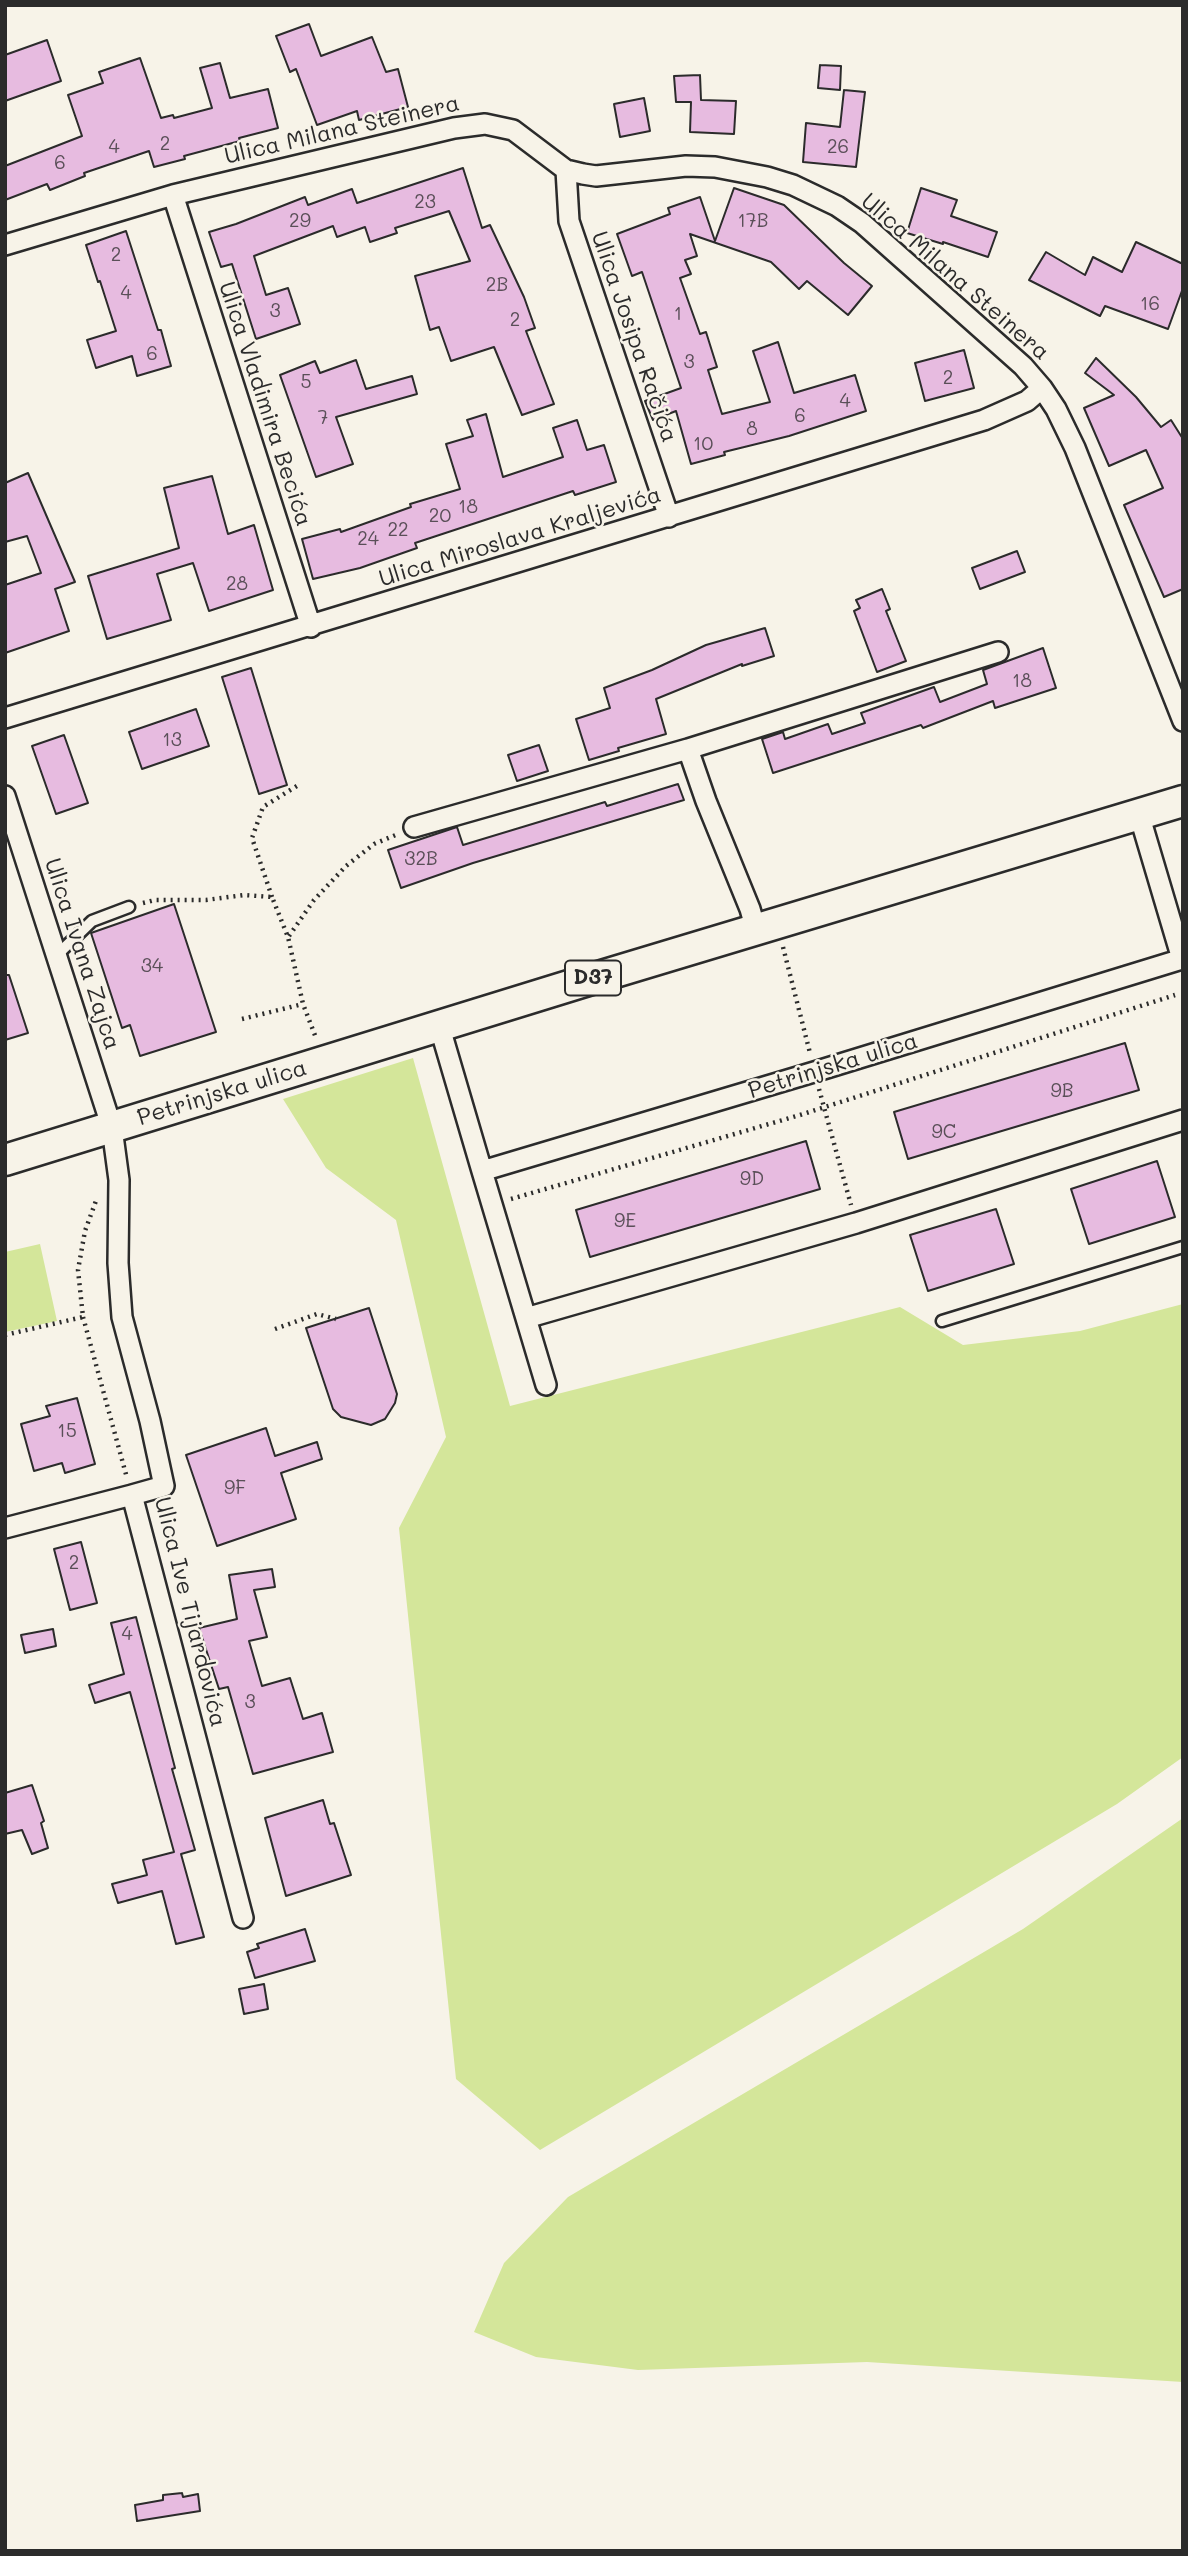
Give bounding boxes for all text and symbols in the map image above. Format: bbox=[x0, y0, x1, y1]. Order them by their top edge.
street label: Ulica Milana Steinera bbox=[222, 90, 462, 170]
house number: 2 bbox=[160, 133, 170, 155]
house number: 4 bbox=[108, 136, 120, 158]
house number: 26 bbox=[827, 136, 849, 158]
house number: 6 bbox=[54, 152, 66, 174]
street label: Ulica Milana Steinera bbox=[855, 188, 1055, 366]
house number: 23 bbox=[414, 191, 436, 213]
house number: 29 bbox=[289, 210, 311, 232]
house number: 17B bbox=[738, 210, 768, 232]
street label: Ulica Josipa Račića bbox=[585, 228, 683, 446]
house number: 2 bbox=[111, 244, 121, 266]
house number: 2B bbox=[486, 274, 508, 296]
street label: Ulica Vladimira Becića bbox=[212, 278, 318, 530]
house number: 4 bbox=[120, 282, 132, 304]
house number: 16 bbox=[1140, 293, 1160, 315]
house number: 3 bbox=[269, 300, 281, 322]
house number: 1 bbox=[674, 303, 682, 325]
house number: 2 bbox=[510, 309, 520, 331]
house number: 6 bbox=[146, 343, 158, 365]
house number: 3 bbox=[683, 351, 695, 373]
house number: 2 bbox=[943, 367, 953, 389]
house number: 5 bbox=[300, 371, 312, 393]
house number: 4 bbox=[839, 390, 851, 412]
house number: 6 bbox=[794, 405, 806, 427]
house number: 7 bbox=[318, 407, 328, 429]
house number: 8 bbox=[746, 418, 758, 440]
house number: 10 bbox=[693, 433, 713, 455]
street label: Ulica Miroslava Kraljevića bbox=[376, 481, 664, 593]
house number: 18 bbox=[458, 496, 478, 518]
house number: 20 bbox=[429, 505, 451, 527]
house number: 22 bbox=[387, 519, 409, 541]
house number: 24 bbox=[357, 528, 379, 550]
house number: 28 bbox=[226, 573, 248, 595]
house number: 18 bbox=[1012, 670, 1032, 692]
house number: 13 bbox=[162, 729, 182, 751]
house number: 32B bbox=[404, 848, 438, 870]
street label: Ulica Ivana Zajca bbox=[38, 855, 126, 1053]
house number: 34 bbox=[141, 955, 163, 977]
road number: D37 bbox=[565, 960, 621, 996]
street label: Petrinjska ulica bbox=[745, 1027, 921, 1105]
street label: Petrinjska ulica bbox=[134, 1054, 310, 1132]
house number: 9B bbox=[1050, 1080, 1074, 1102]
house number: 9C bbox=[932, 1121, 956, 1143]
house number: 9D bbox=[740, 1168, 764, 1190]
house number: 9E bbox=[614, 1210, 636, 1232]
house number: 15 bbox=[57, 1420, 77, 1442]
house number: 9F bbox=[224, 1477, 246, 1499]
street label: Ulica Ive Tijardovića bbox=[148, 1494, 232, 1730]
house number: 2 bbox=[69, 1552, 79, 1574]
house number: 4 bbox=[121, 1623, 133, 1645]
house number: 3 bbox=[244, 1691, 256, 1713]

